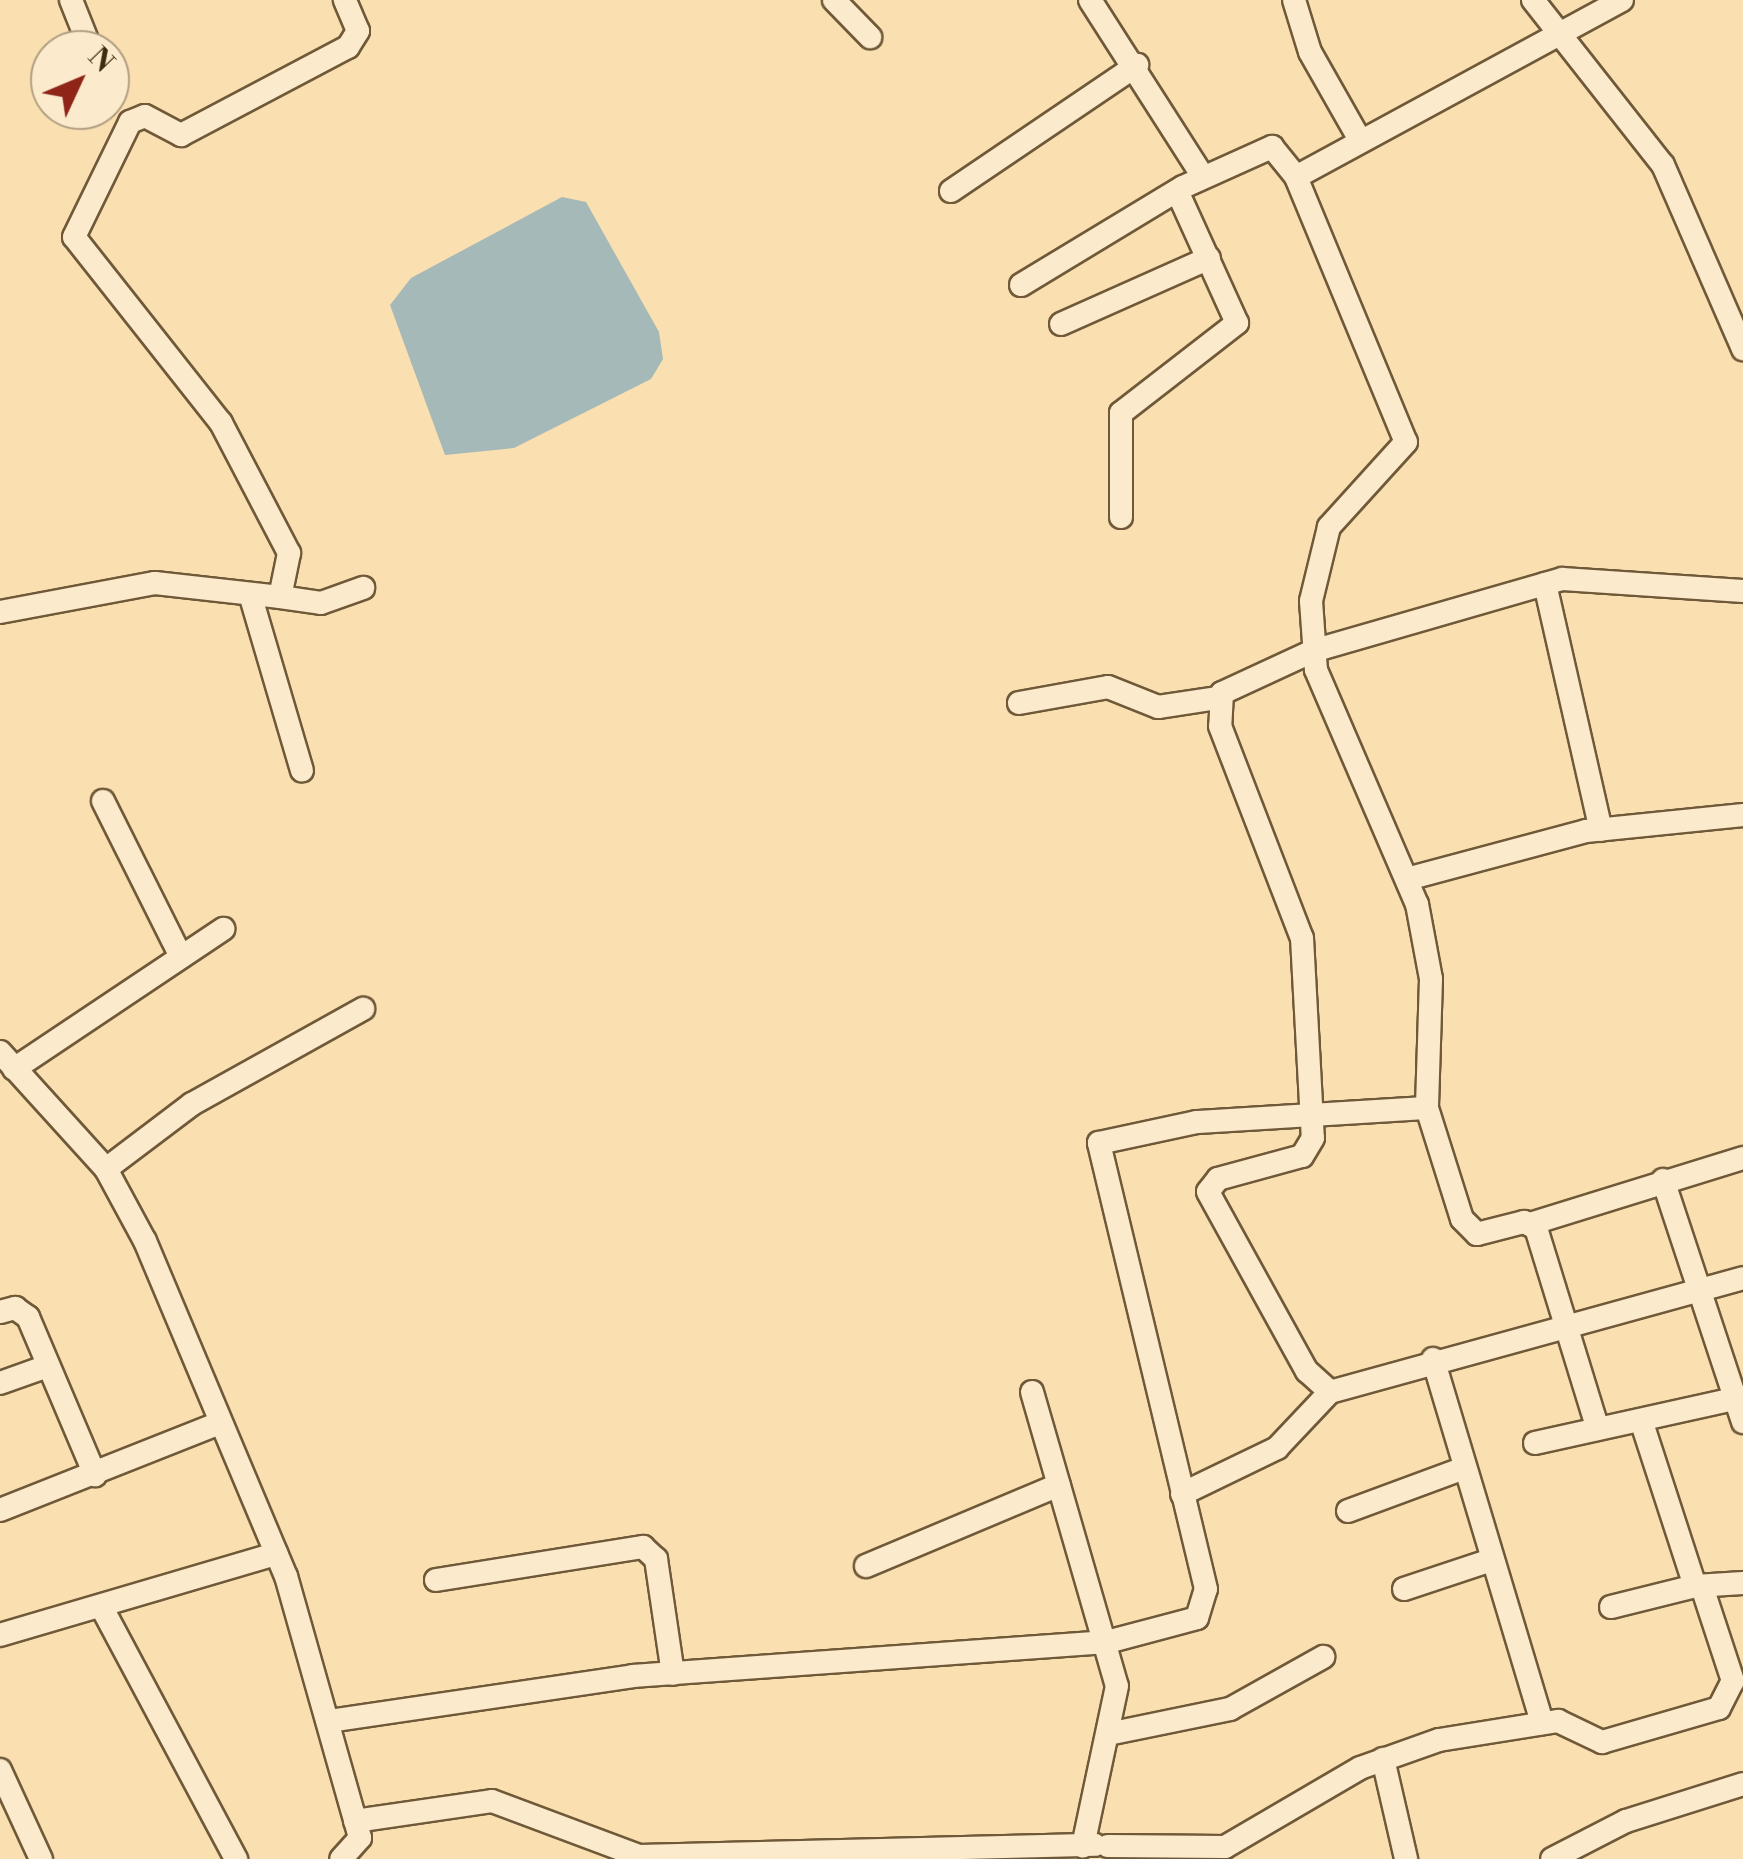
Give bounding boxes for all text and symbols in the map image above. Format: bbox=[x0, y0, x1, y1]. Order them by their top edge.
north arrow bbox=[30, 30, 130, 130]
text: N bbox=[80, 40, 121, 80]

